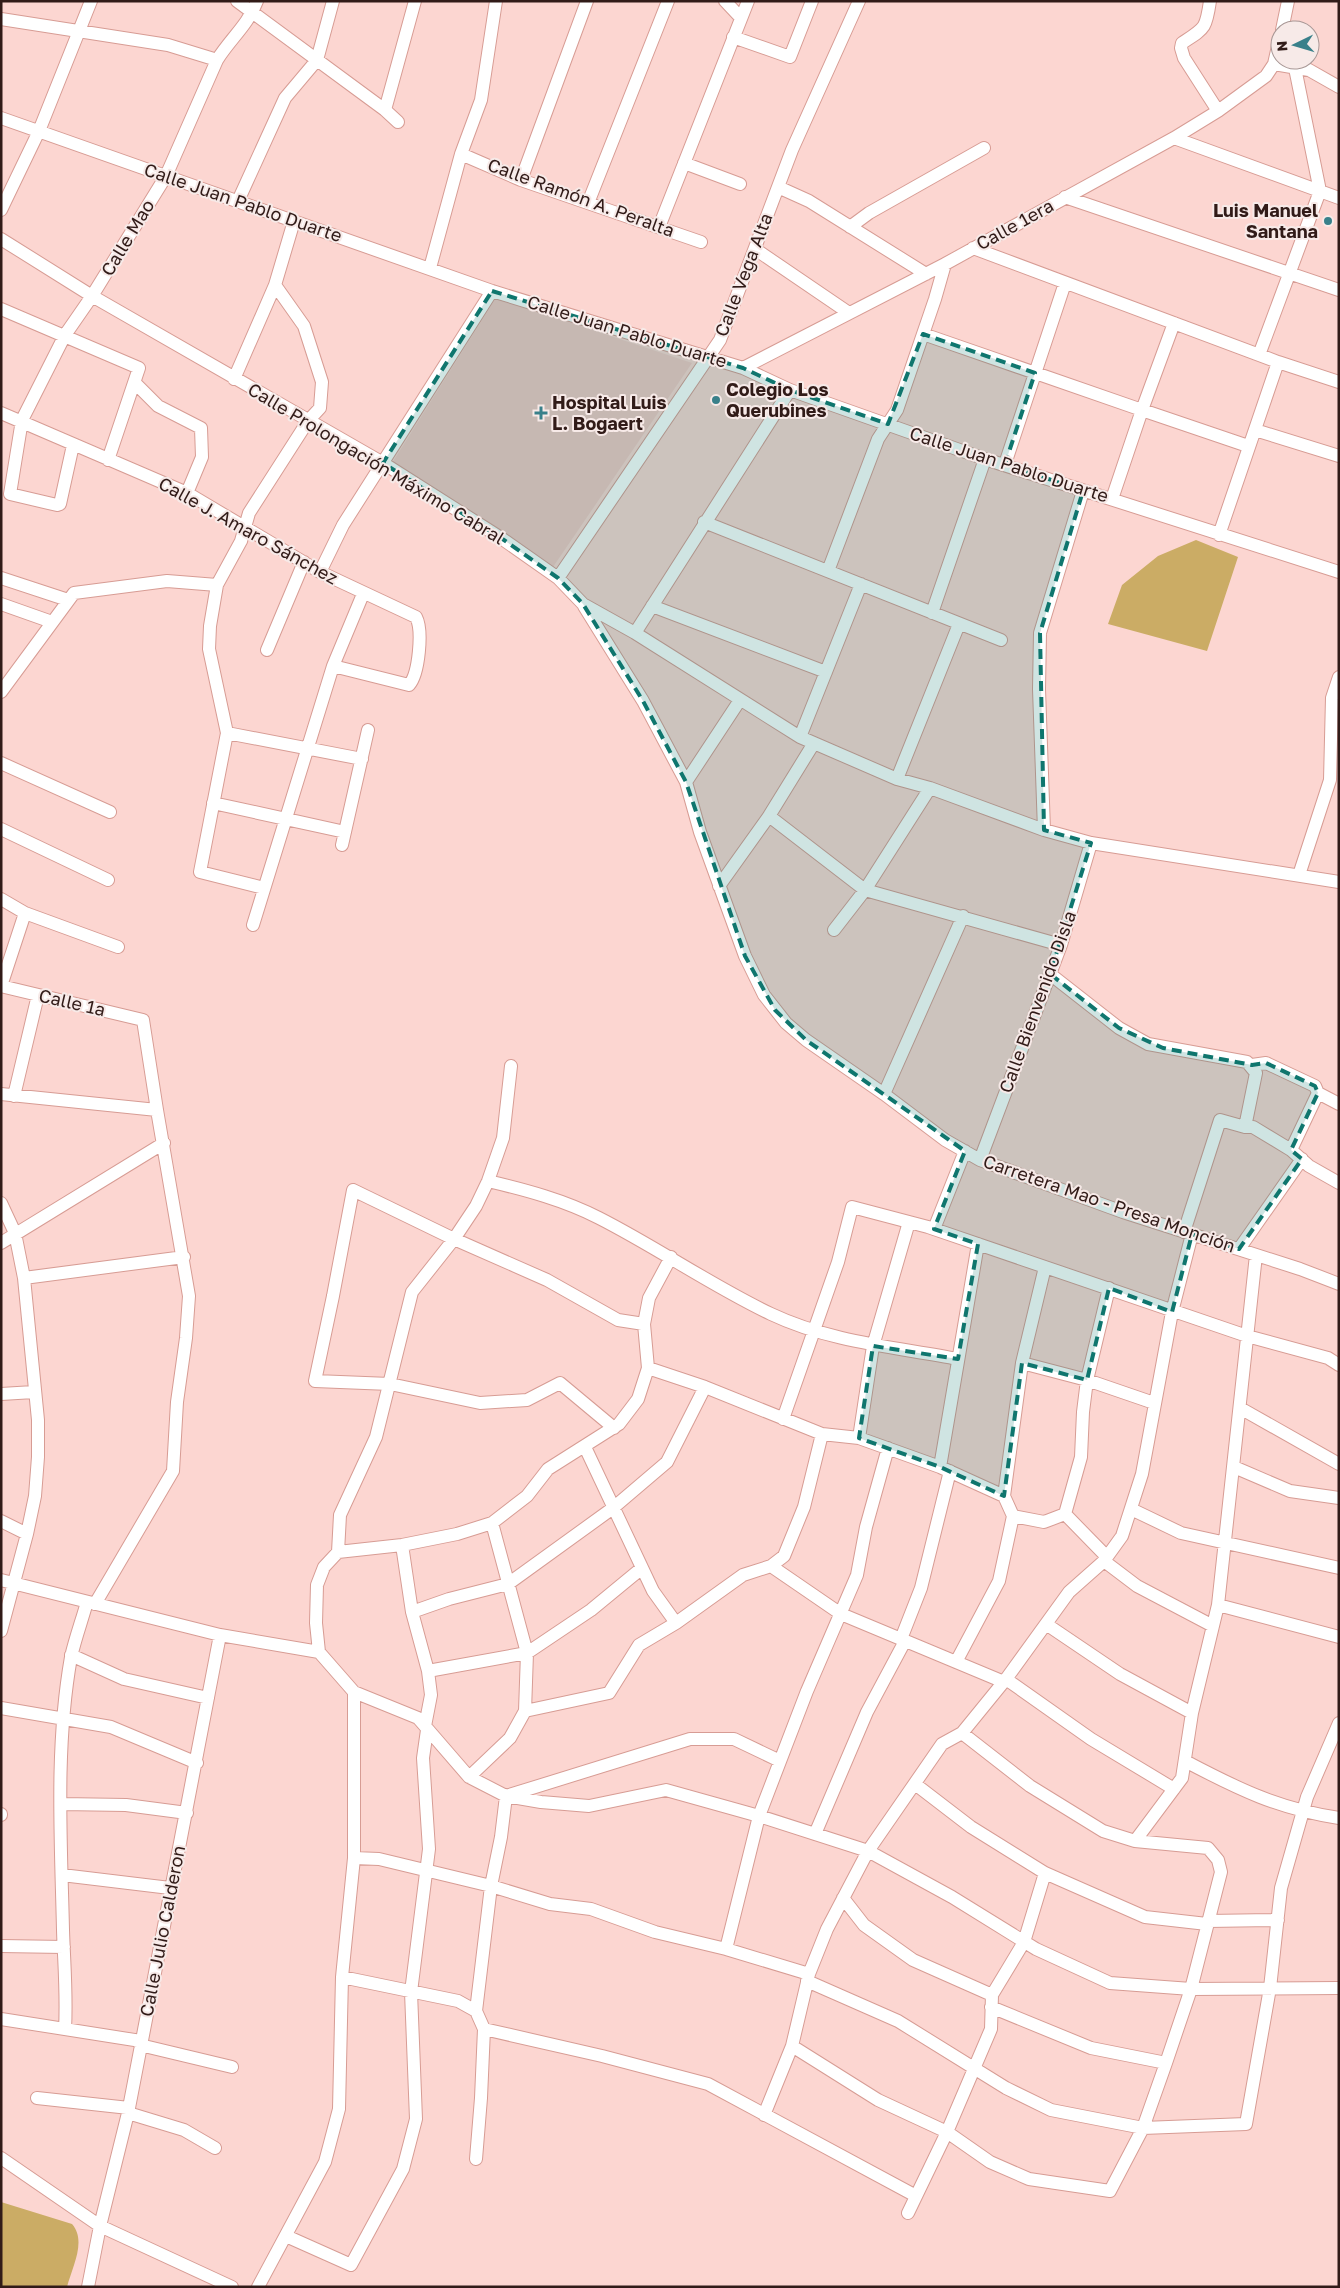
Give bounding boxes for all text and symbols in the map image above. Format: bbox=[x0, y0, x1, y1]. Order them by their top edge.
north arrow bbox=[1270, 20, 1320, 70]
text: N bbox=[1273, 40, 1290, 52]
street label: Calle Ramón A. Peralta bbox=[485, 153, 678, 241]
street label: Calle Juan Pablo Duarte bbox=[142, 158, 345, 246]
street label: Calle 1era bbox=[972, 194, 1057, 254]
street label: Calle Mao bbox=[96, 195, 158, 280]
place label: Luis Manuel Santana bbox=[1213, 199, 1318, 242]
street label: Calle Vega Alta bbox=[709, 210, 777, 339]
marker: Luis Manuel Santana bbox=[1322, 215, 1334, 227]
street label: Calle Juan Pablo Duarte bbox=[525, 290, 730, 372]
street label: Calle Prolongación Máximo Cabral bbox=[244, 378, 509, 549]
place label: Colegio Los Querubines bbox=[726, 378, 829, 421]
place label: Hospital Luis L. Bogaert bbox=[552, 391, 667, 434]
marker: Colegio Los Querubines bbox=[710, 394, 722, 406]
marker: Hospital Luis L. Bogaert bbox=[534, 406, 548, 420]
street label: Calle Juan Pablo Duarte bbox=[907, 421, 1111, 507]
street label: Calle J. Amaro Sánchez bbox=[155, 472, 342, 589]
street label: Calle Bienvenido Disla bbox=[994, 908, 1080, 1096]
street label: Calle 1ª bbox=[37, 984, 108, 1020]
street label: Carretera Mao - Presa Monción bbox=[980, 1149, 1238, 1257]
street label: Calle Julio Calderon bbox=[135, 1843, 189, 2018]

